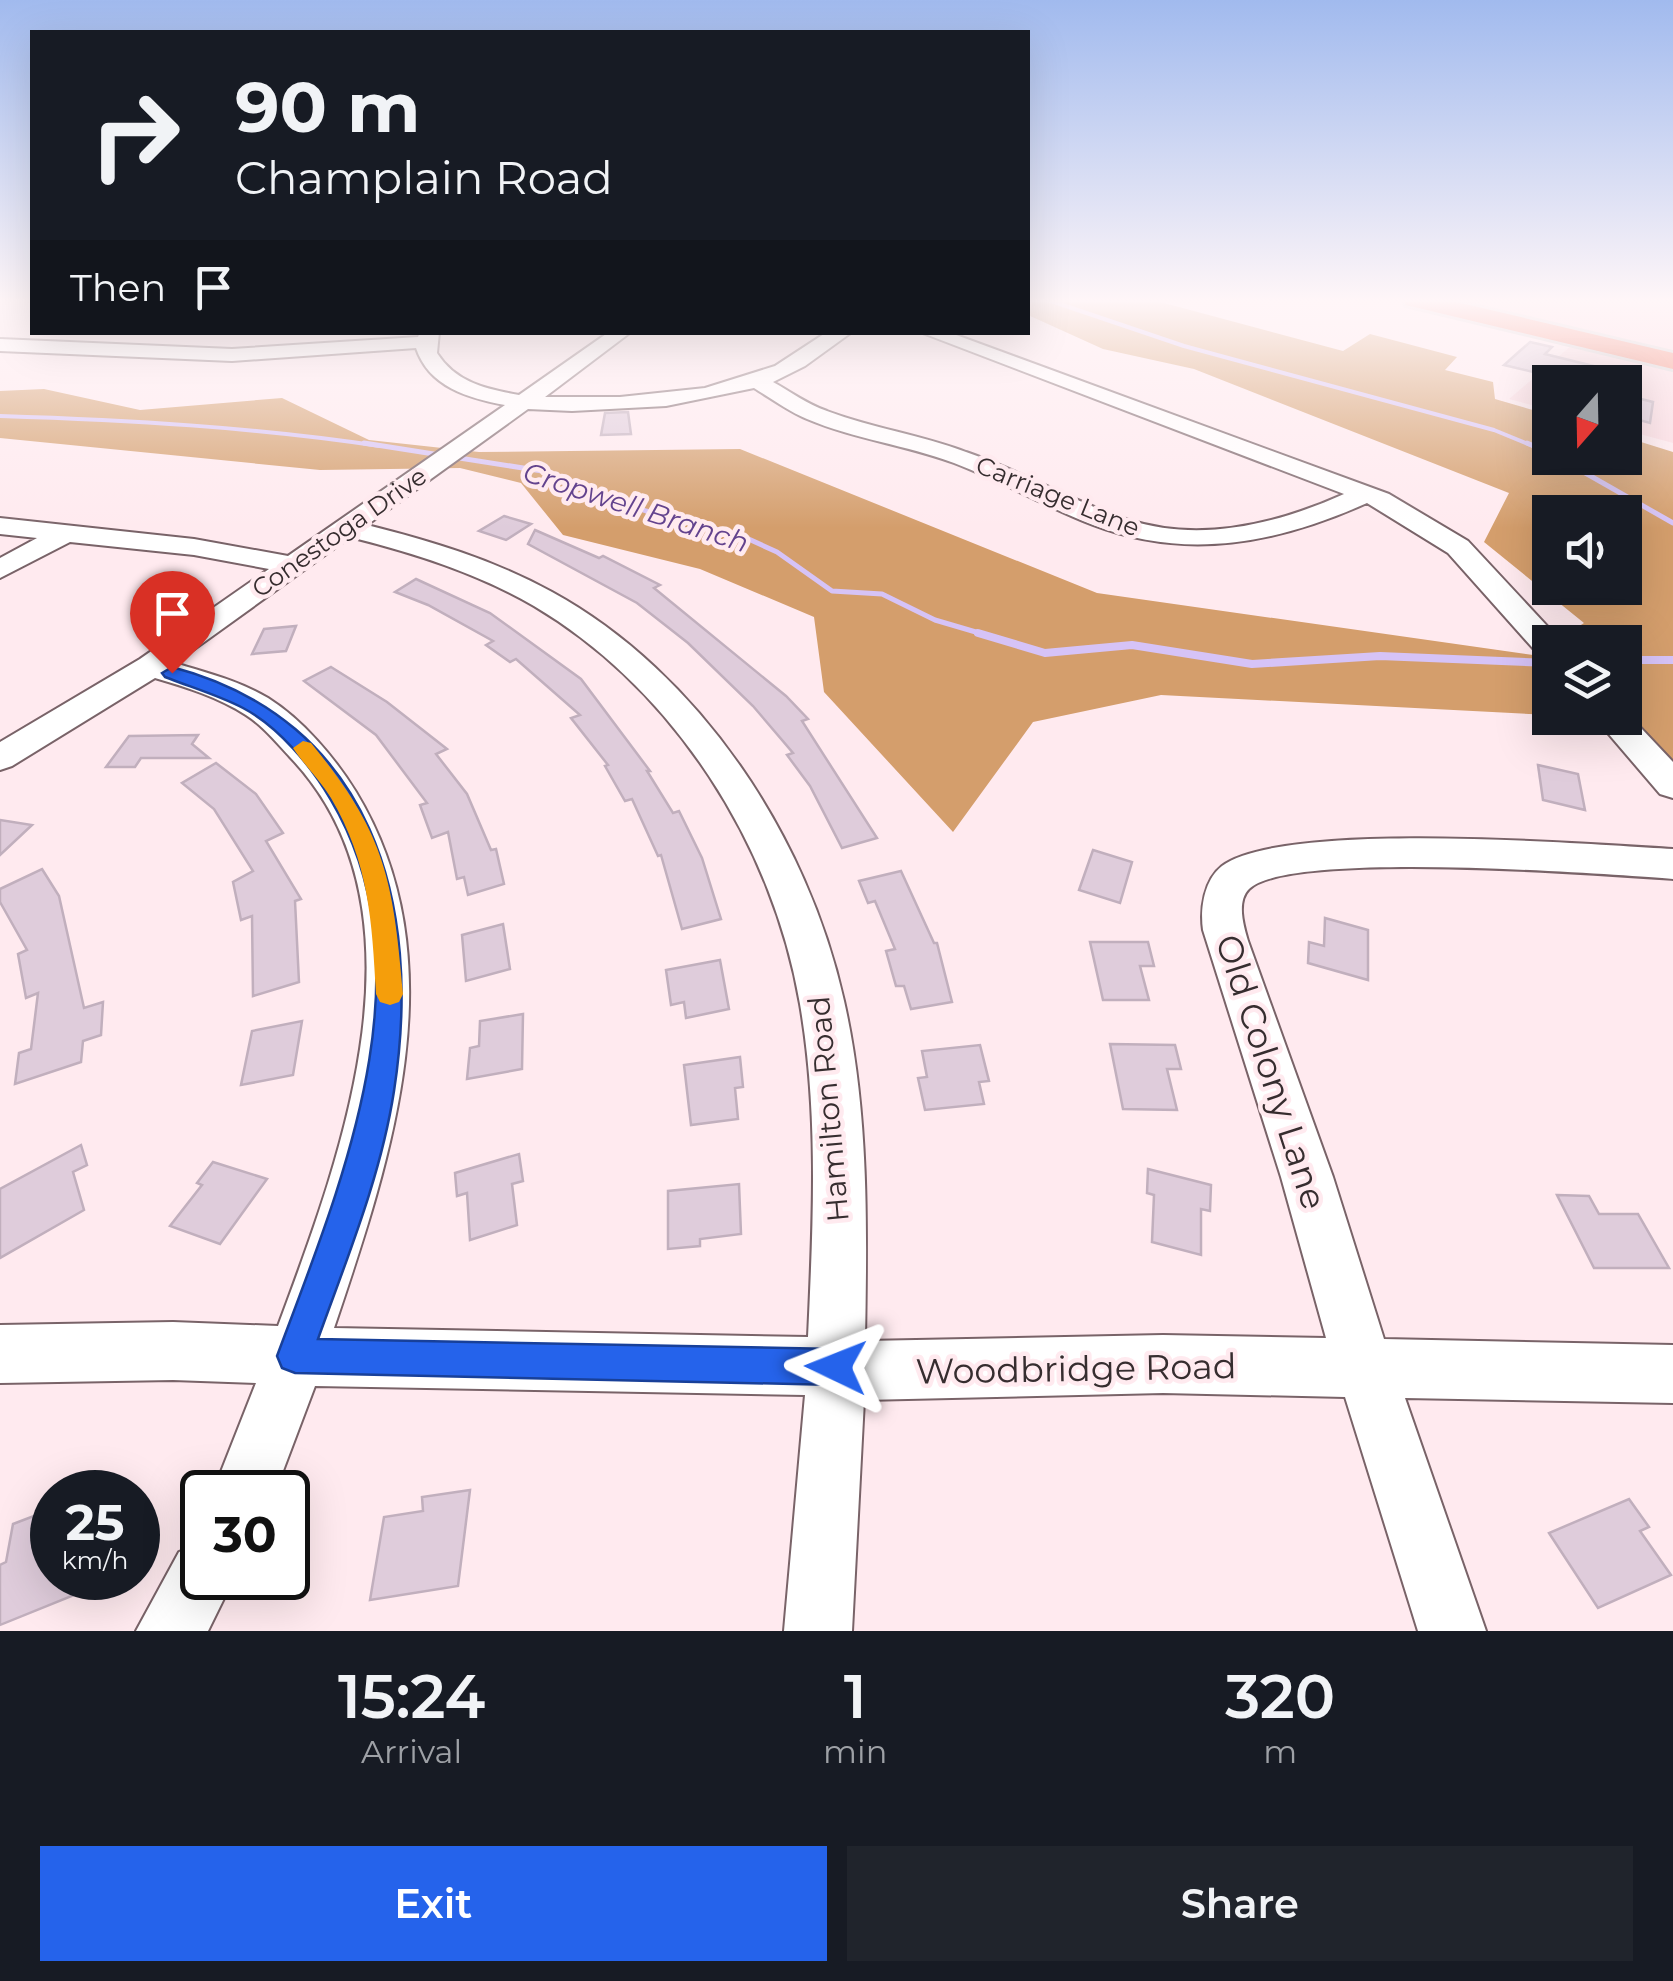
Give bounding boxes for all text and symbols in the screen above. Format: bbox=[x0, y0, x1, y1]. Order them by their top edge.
text: 90 m bbox=[235, 64, 420, 150]
icon: right bbox=[70, 70, 200, 200]
text: Champlain Road bbox=[235, 150, 613, 205]
icon: arrive bbox=[186, 260, 241, 315]
text: Then bbox=[70, 264, 166, 311]
north arrow bbox=[1532, 365, 1642, 475]
map controls bbox=[1532, 365, 1642, 735]
street label: Carriage Lane bbox=[972, 450, 1144, 542]
water label: Cropwell Branch bbox=[519, 455, 753, 559]
street label: Conestoga Drive bbox=[246, 461, 432, 603]
button: sound bbox=[1532, 495, 1642, 605]
pin bbox=[130, 571, 215, 674]
icon: arrive bbox=[145, 586, 200, 641]
button: layers bbox=[1532, 625, 1642, 735]
street label: Old Colony Lane bbox=[1207, 929, 1336, 1215]
street label: Hamilton Road bbox=[800, 994, 857, 1224]
position arrow bbox=[784, 1315, 888, 1419]
street label: Woodbridge Road bbox=[915, 1344, 1237, 1393]
speed limit sign: 30 bbox=[180, 1470, 310, 1600]
text: 25 bbox=[65, 1492, 125, 1553]
text: km/h bbox=[62, 1545, 128, 1575]
text: 15:24 bbox=[338, 1660, 485, 1733]
text: 1 bbox=[844, 1660, 867, 1733]
text: 320 bbox=[1225, 1660, 1335, 1733]
text: Arrival bbox=[361, 1732, 462, 1771]
text: min bbox=[823, 1732, 887, 1771]
text: m bbox=[1263, 1732, 1297, 1771]
button: Exit bbox=[40, 1846, 827, 1961]
button: Share bbox=[847, 1846, 1633, 1961]

